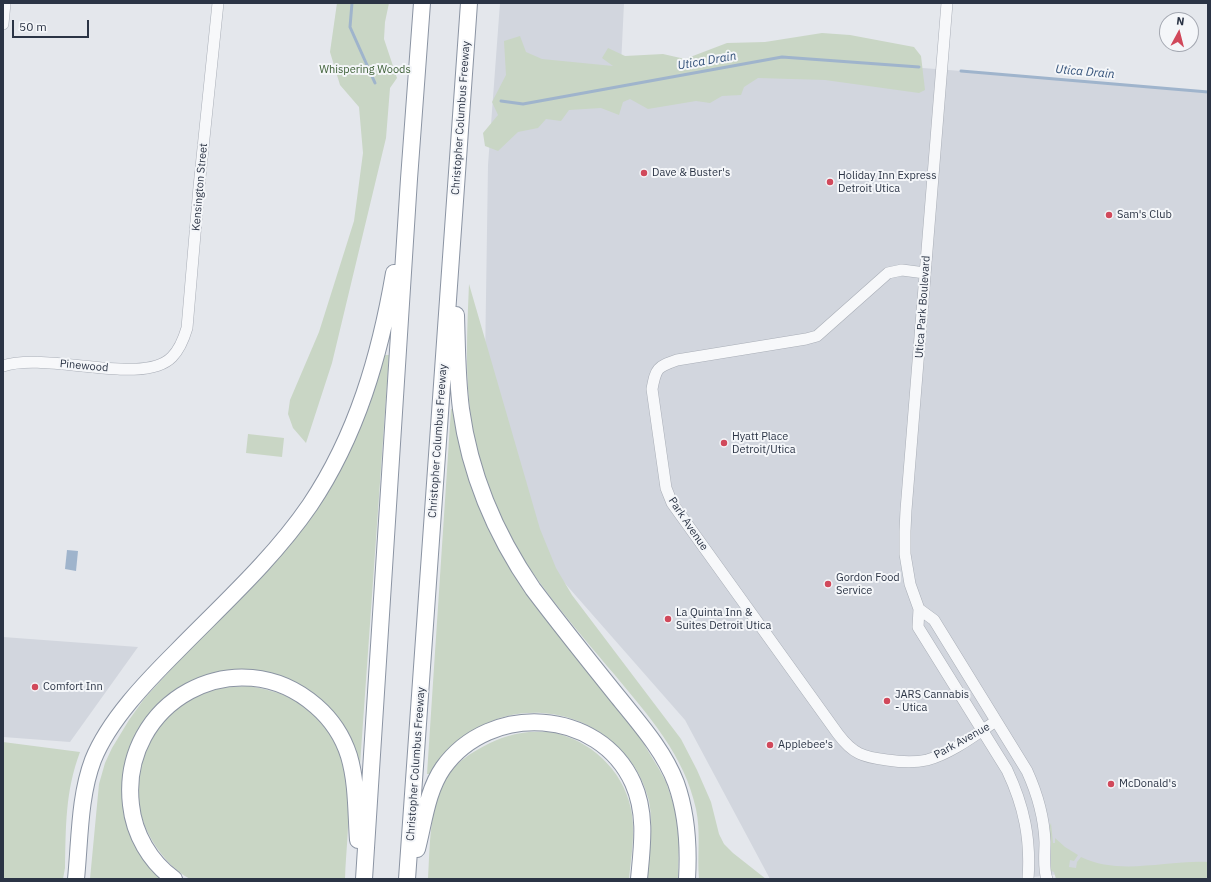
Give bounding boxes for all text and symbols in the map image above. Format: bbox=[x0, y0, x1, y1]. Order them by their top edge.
scale bar bbox=[14, 12, 91, 38]
north arrow bbox=[1159, 12, 1199, 52]
text: N bbox=[1176, 14, 1185, 29]
text: 50 m bbox=[19, 19, 47, 34]
street label: Christopher Columbus Freeway bbox=[449, 41, 473, 195]
water label: Utica Drain bbox=[676, 49, 738, 73]
water label: Utica Drain bbox=[1055, 62, 1115, 82]
park label: Whispering Woods bbox=[319, 63, 411, 77]
street label: Kensington Street bbox=[190, 143, 210, 231]
place label: Dave & Buster's bbox=[652, 166, 730, 180]
marker: Dave & Buster's bbox=[639, 168, 649, 178]
place label: Holiday Inn Express Detroit Utica bbox=[838, 169, 936, 195]
marker: Holiday Inn Express Detroit Utica bbox=[825, 177, 835, 187]
place label: Sam's Club bbox=[1117, 208, 1172, 222]
marker: Sam's Club bbox=[1104, 210, 1114, 220]
street label: Utica Park Boulevard bbox=[913, 255, 933, 359]
street label: Pinewood bbox=[59, 357, 109, 375]
street label: Christopher Columbus Freeway bbox=[426, 364, 450, 518]
place label: Hyatt Place Detroit/Utica bbox=[732, 430, 796, 456]
marker: Hyatt Place Detroit/Utica bbox=[719, 438, 729, 448]
street label: Park Avenue bbox=[665, 495, 711, 553]
place label: Gordon Food Service bbox=[836, 571, 900, 597]
marker: Gordon Food Service bbox=[823, 579, 833, 589]
place label: La Quinta Inn & Suites Detroit Utica bbox=[676, 606, 771, 632]
marker: La Quinta Inn & Suites Detroit Utica bbox=[663, 614, 673, 624]
place label: Comfort Inn bbox=[43, 680, 103, 694]
marker: Comfort Inn bbox=[30, 682, 40, 692]
street label: Christopher Columbus Freeway bbox=[404, 687, 428, 841]
place label: JARS Cannabis - Utica bbox=[895, 688, 969, 714]
marker: JARS Cannabis - Utica bbox=[882, 696, 892, 706]
street label: Park Avenue bbox=[932, 720, 992, 762]
place label: Applebee's bbox=[778, 738, 833, 752]
marker: Applebee's bbox=[765, 740, 775, 750]
place label: McDonald's bbox=[1119, 777, 1177, 791]
marker: McDonald's bbox=[1106, 779, 1116, 789]

